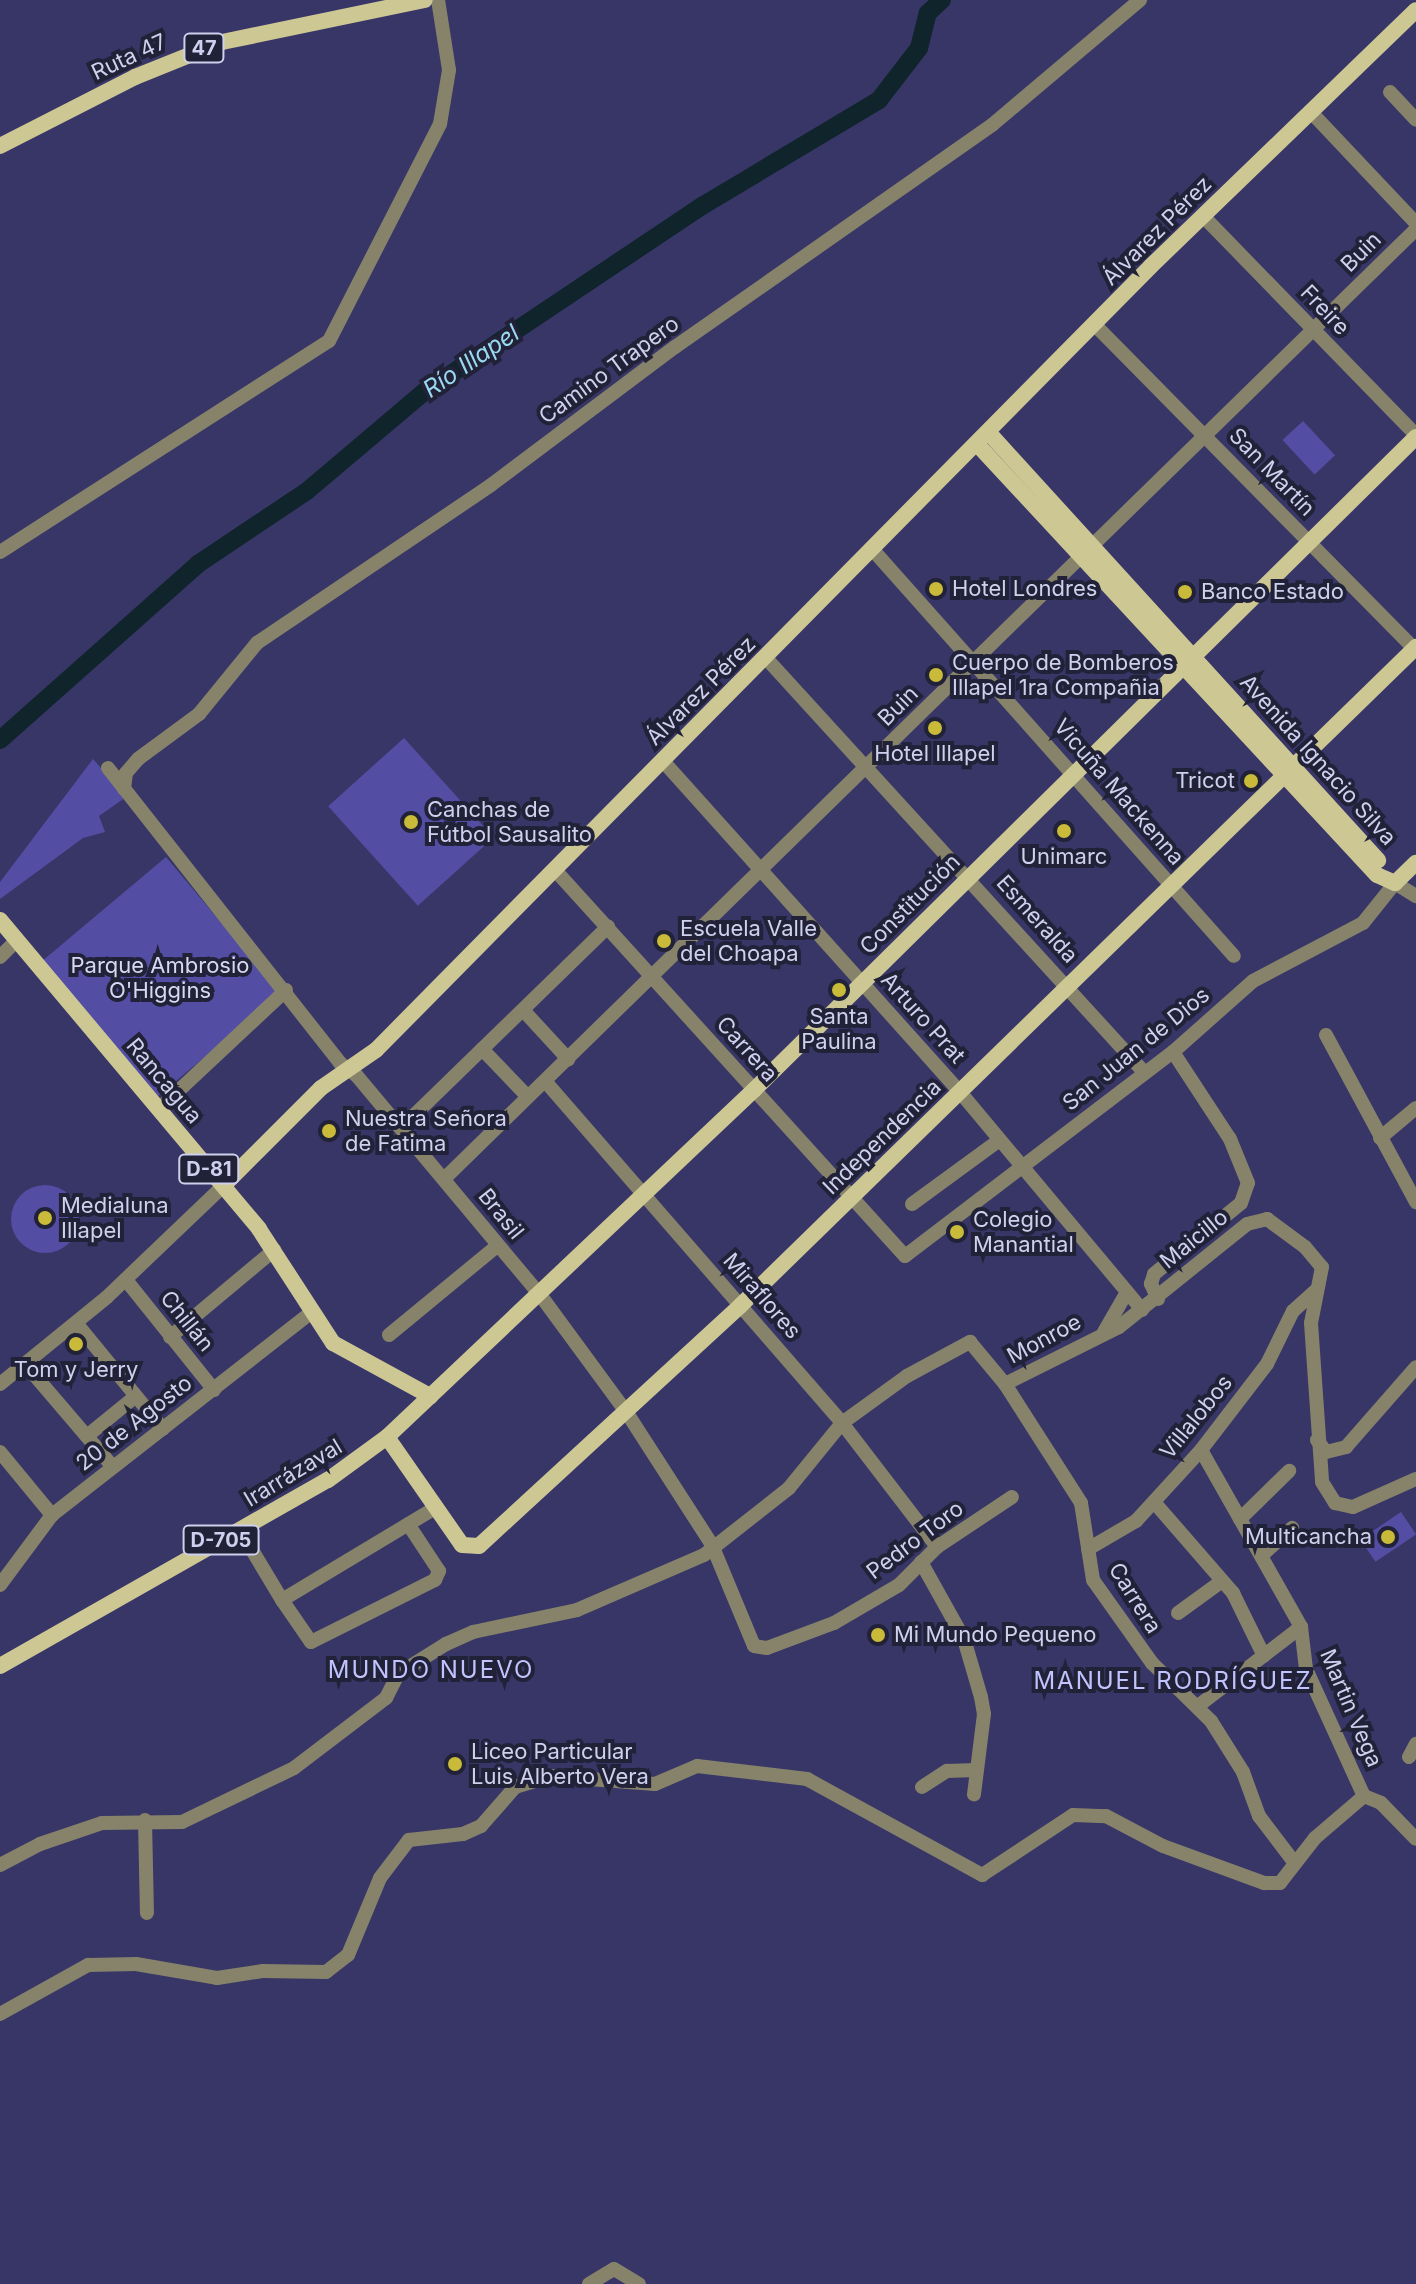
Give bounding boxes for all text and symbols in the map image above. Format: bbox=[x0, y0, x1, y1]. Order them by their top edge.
street label: Ruta 47 bbox=[87, 28, 171, 86]
road number: 47 bbox=[182, 32, 226, 64]
street label: Álvarez Pérez bbox=[1097, 171, 1217, 291]
street label: Buin bbox=[1335, 226, 1387, 278]
street label: Freire bbox=[1295, 280, 1355, 340]
street label: Camino Trapero bbox=[534, 310, 684, 430]
water label: Río Illapel bbox=[418, 318, 524, 404]
street label: San Martín bbox=[1224, 423, 1320, 521]
place label: Hotel Londres bbox=[952, 576, 1097, 602]
place label: Banco Estado bbox=[1201, 579, 1344, 605]
marker: Hotel Londres bbox=[927, 580, 945, 598]
marker: Banco Estado bbox=[1176, 583, 1194, 601]
street label: Álvarez Pérez bbox=[641, 631, 761, 751]
place label: Cuerpo de Bomberos Illapel 1ra Compañia bbox=[952, 649, 1174, 700]
marker: Cuerpo de Bomberos Illapel 1ra Compañia bbox=[927, 666, 945, 684]
street label: Avenida Ignacio Silva bbox=[1234, 669, 1402, 851]
street label: Buin bbox=[872, 680, 924, 732]
street label: Vicuña Mackenna bbox=[1048, 713, 1190, 871]
marker: Hotel Illapel bbox=[926, 719, 944, 737]
place label: Hotel Illapel bbox=[874, 741, 996, 767]
place label: Tricot bbox=[1175, 768, 1235, 794]
marker: Tricot bbox=[1242, 772, 1260, 790]
place label: Canchas de Fútbol Sausalito bbox=[427, 796, 592, 848]
marker: Canchas de Fútbol Sausalito bbox=[402, 813, 420, 831]
marker: Unimarc bbox=[1055, 822, 1073, 840]
place label: Unimarc bbox=[1021, 844, 1107, 870]
street label: Constitución bbox=[854, 848, 966, 960]
street label: Esmeralda bbox=[991, 870, 1083, 968]
place label: Escuela Valle del Choapa bbox=[680, 915, 817, 966]
marker: Escuela Valle del Choapa bbox=[655, 932, 673, 950]
park label: Parque Ambrosio O'Higgins bbox=[71, 952, 249, 1004]
street label: Arturo Prat bbox=[875, 967, 971, 1069]
marker: Santa Paulina bbox=[830, 981, 848, 999]
street label: San Juan de Dios bbox=[1057, 982, 1215, 1116]
place label: Santa Paulina bbox=[801, 1003, 877, 1054]
street label: Carrera bbox=[711, 1011, 783, 1087]
street label: Rancagua bbox=[121, 1033, 207, 1129]
street label: Independencia bbox=[817, 1074, 947, 1200]
place label: Nuestra Señora de Fatima bbox=[345, 1105, 507, 1156]
marker: Nuestra Señora de Fatima bbox=[320, 1122, 338, 1140]
road number: D-81 bbox=[177, 1153, 241, 1185]
street label: Brasil bbox=[473, 1183, 529, 1245]
place label: Medialuna Illapel bbox=[61, 1192, 169, 1244]
street label: Maicillo bbox=[1155, 1204, 1233, 1274]
place label: Colegio Manantial bbox=[973, 1206, 1074, 1258]
marker: Medialuna Illapel bbox=[36, 1209, 54, 1227]
marker: Colegio Manantial bbox=[948, 1223, 966, 1241]
street label: Miraflores bbox=[718, 1248, 806, 1344]
street label: Chillán bbox=[155, 1285, 219, 1357]
street label: Monroe bbox=[1002, 1309, 1086, 1369]
marker: Tom y Jerry bbox=[67, 1335, 85, 1353]
place label: Tom y Jerry bbox=[14, 1357, 138, 1383]
street label: 20 de Agosto bbox=[71, 1370, 197, 1476]
street label: Villalobos bbox=[1154, 1370, 1238, 1464]
street label: Irarrázaval bbox=[239, 1433, 347, 1513]
street label: Pedro Toro bbox=[861, 1495, 969, 1585]
road number: D-705 bbox=[181, 1524, 261, 1556]
place label: Multicancha bbox=[1245, 1524, 1372, 1550]
marker: Multicancha bbox=[1379, 1528, 1397, 1546]
street label: Carrera bbox=[1103, 1558, 1167, 1638]
place label: Mi Mundo Pequeno bbox=[894, 1622, 1096, 1648]
marker: Mi Mundo Pequeno bbox=[869, 1626, 887, 1644]
street label: Martin Vega bbox=[1314, 1645, 1388, 1771]
district label: MUNDO NUEVO bbox=[328, 1656, 534, 1684]
district label: MANUEL RODRÍGUEZ bbox=[1033, 1667, 1313, 1695]
place label: Liceo Particular Luis Alberto Vera bbox=[471, 1738, 649, 1790]
marker: Liceo Particular Luis Alberto Vera bbox=[446, 1755, 464, 1773]

